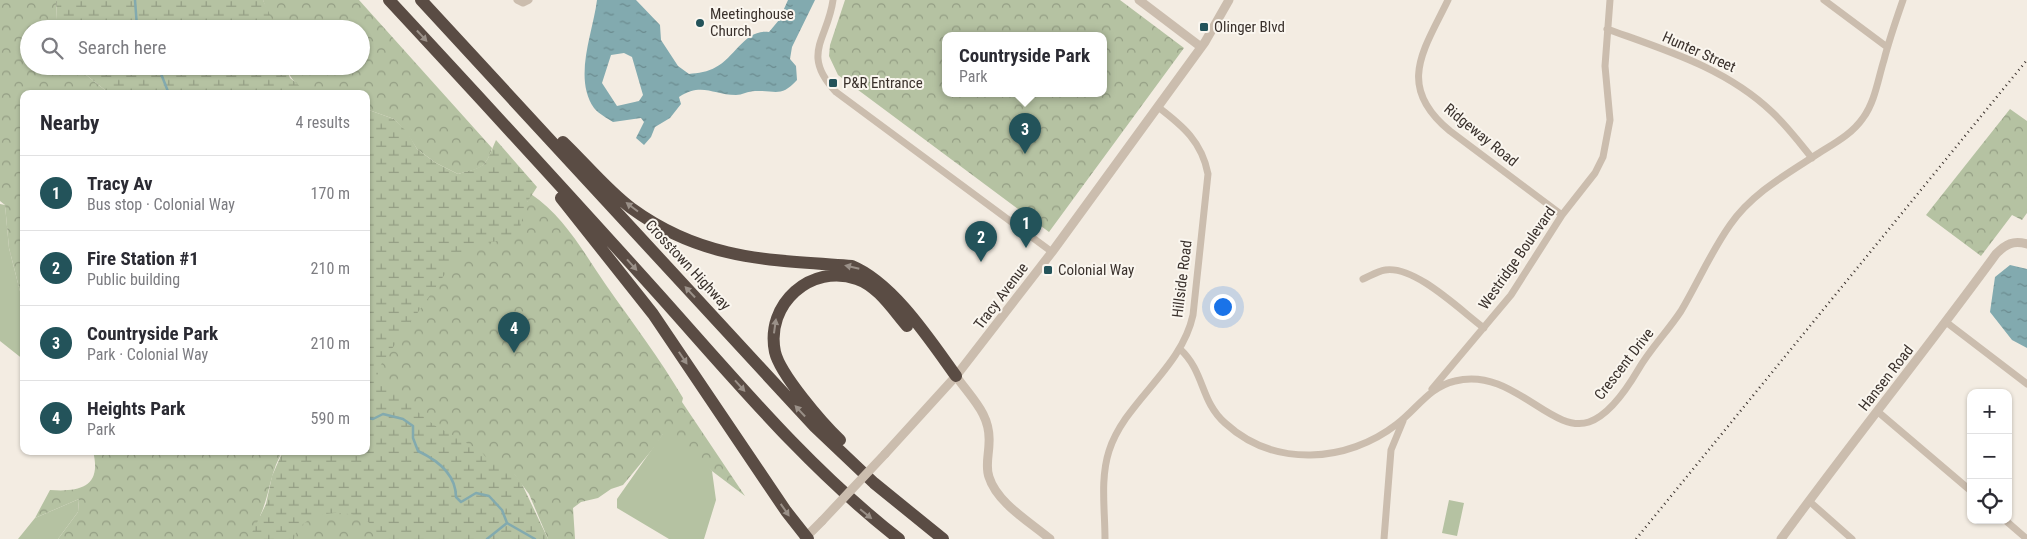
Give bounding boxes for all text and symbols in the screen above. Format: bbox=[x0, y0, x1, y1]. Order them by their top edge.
place label: Meetinghouse Church bbox=[710, 5, 794, 40]
marker: Meetinghouse Church bbox=[694, 17, 706, 29]
place label: Olinger Blvd bbox=[1214, 18, 1285, 36]
search box bbox=[20, 20, 370, 75]
marker: Olinger Blvd bbox=[1198, 21, 1210, 33]
street label: Hunter Street bbox=[1660, 28, 1738, 76]
one-way arrow bbox=[416, 29, 428, 41]
popup bbox=[942, 32, 1107, 97]
icon: search bbox=[38, 34, 66, 62]
text: Search here bbox=[78, 36, 166, 59]
text: Countryside Park bbox=[959, 44, 1090, 67]
text: Park bbox=[959, 67, 988, 86]
place label: P&R Entrance bbox=[843, 74, 923, 92]
marker: P&R Entrance bbox=[827, 77, 839, 89]
street label: Ridgeway Road bbox=[1440, 100, 1522, 170]
text: Nearby bbox=[40, 111, 99, 135]
text: 4 results bbox=[295, 113, 350, 132]
pin: 3 bbox=[1009, 113, 1041, 154]
text: Tracy Av bbox=[87, 172, 153, 195]
text: 1 bbox=[52, 184, 60, 203]
text: 170 m bbox=[311, 184, 350, 203]
text: Bus stop · Colonial Way bbox=[87, 195, 235, 214]
one-way arrow bbox=[625, 202, 638, 213]
street label: Westridge Boulevard bbox=[1475, 203, 1559, 313]
pin: 1 bbox=[1010, 207, 1042, 248]
street label: Crosstown Highway bbox=[642, 216, 734, 314]
pin: 2 bbox=[965, 221, 997, 262]
street label: Hillside Road bbox=[1168, 239, 1196, 319]
text: Fire Station #1 bbox=[87, 247, 199, 270]
one-way arrow bbox=[626, 258, 638, 270]
text: 2 bbox=[52, 259, 60, 278]
text: 210 m bbox=[311, 259, 350, 278]
street label: Tracy Avenue bbox=[970, 259, 1032, 333]
place label: Colonial Way bbox=[1058, 261, 1134, 279]
one-way arrow bbox=[844, 263, 859, 271]
marker: Colonial Way bbox=[1042, 264, 1054, 276]
text: Public building bbox=[87, 270, 180, 289]
one-way arrow bbox=[684, 286, 696, 298]
your location bbox=[1210, 294, 1236, 320]
pin: 4 bbox=[498, 312, 530, 353]
one-way arrow bbox=[772, 318, 780, 334]
text: Countryside Park bbox=[87, 322, 218, 345]
street label: Crescent Drive bbox=[1590, 325, 1658, 403]
text: 3 bbox=[52, 334, 60, 353]
text: 210 m bbox=[311, 334, 350, 353]
street label: Hansen Road bbox=[1855, 342, 1917, 414]
text: Park · Colonial Way bbox=[87, 345, 208, 364]
one-way arrow bbox=[678, 352, 687, 365]
one-way arrow bbox=[734, 379, 746, 391]
map controls bbox=[1967, 389, 2012, 524]
button: + bbox=[1967, 389, 2012, 434]
text: Heights Park bbox=[87, 397, 185, 420]
one-way arrow bbox=[794, 405, 806, 417]
text: 4 bbox=[52, 409, 60, 428]
text: 590 m bbox=[311, 409, 350, 428]
text: Park bbox=[87, 420, 116, 439]
button: − bbox=[1967, 434, 2012, 479]
button: locate bbox=[1967, 479, 2012, 524]
one-way arrow bbox=[780, 503, 790, 517]
one-way arrow bbox=[859, 508, 872, 519]

